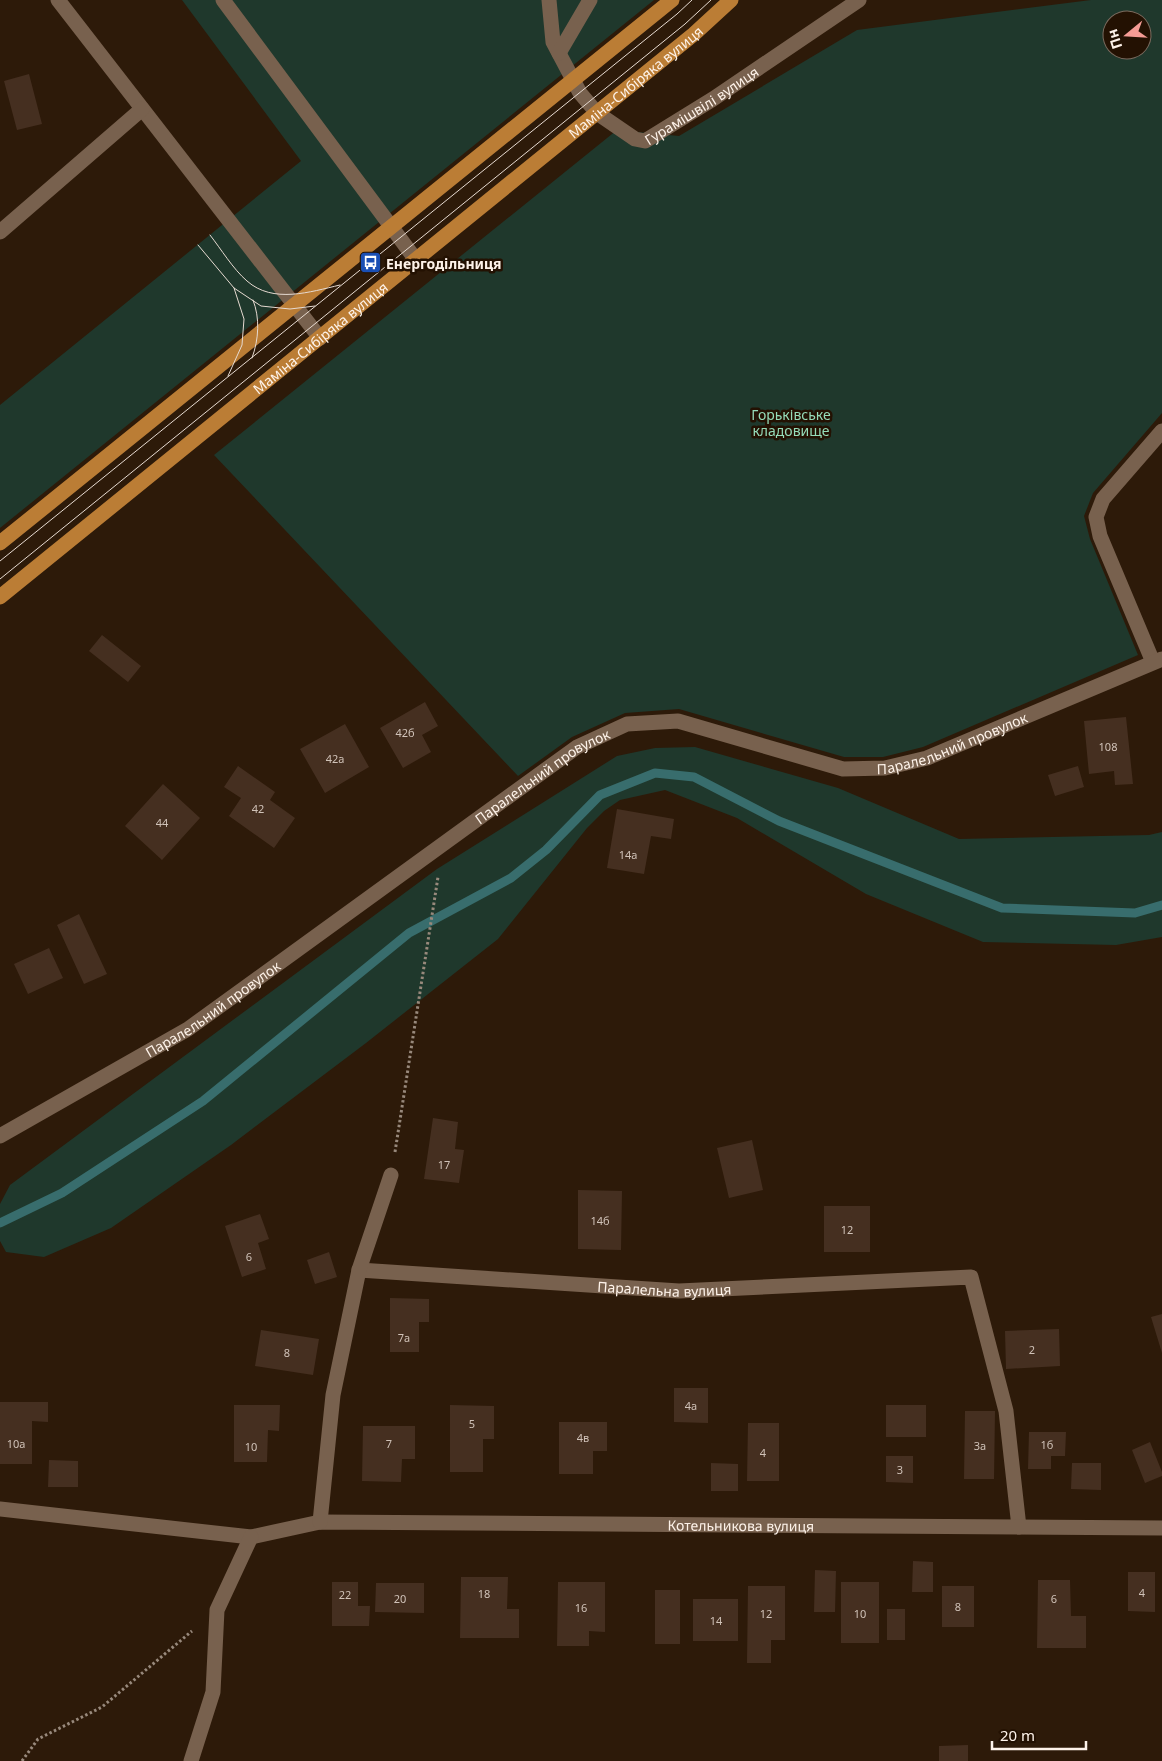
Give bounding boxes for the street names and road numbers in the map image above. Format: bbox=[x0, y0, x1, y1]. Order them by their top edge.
street label: Маміна-Сибіряка вулиця bbox=[564, 21, 707, 142]
street label: Гурамішвілі вулиця bbox=[641, 62, 762, 149]
street label: Маміна-Сибіряка вулиця bbox=[249, 277, 391, 398]
street label: Паралельний провулок bbox=[876, 707, 1030, 778]
street label: Паралельний провулок bbox=[471, 724, 613, 828]
street label: Паралельний провулок bbox=[142, 956, 284, 1061]
street label: Паралельна вулиця bbox=[597, 1276, 732, 1301]
street label: Котельникова вулиця bbox=[667, 1515, 814, 1535]

